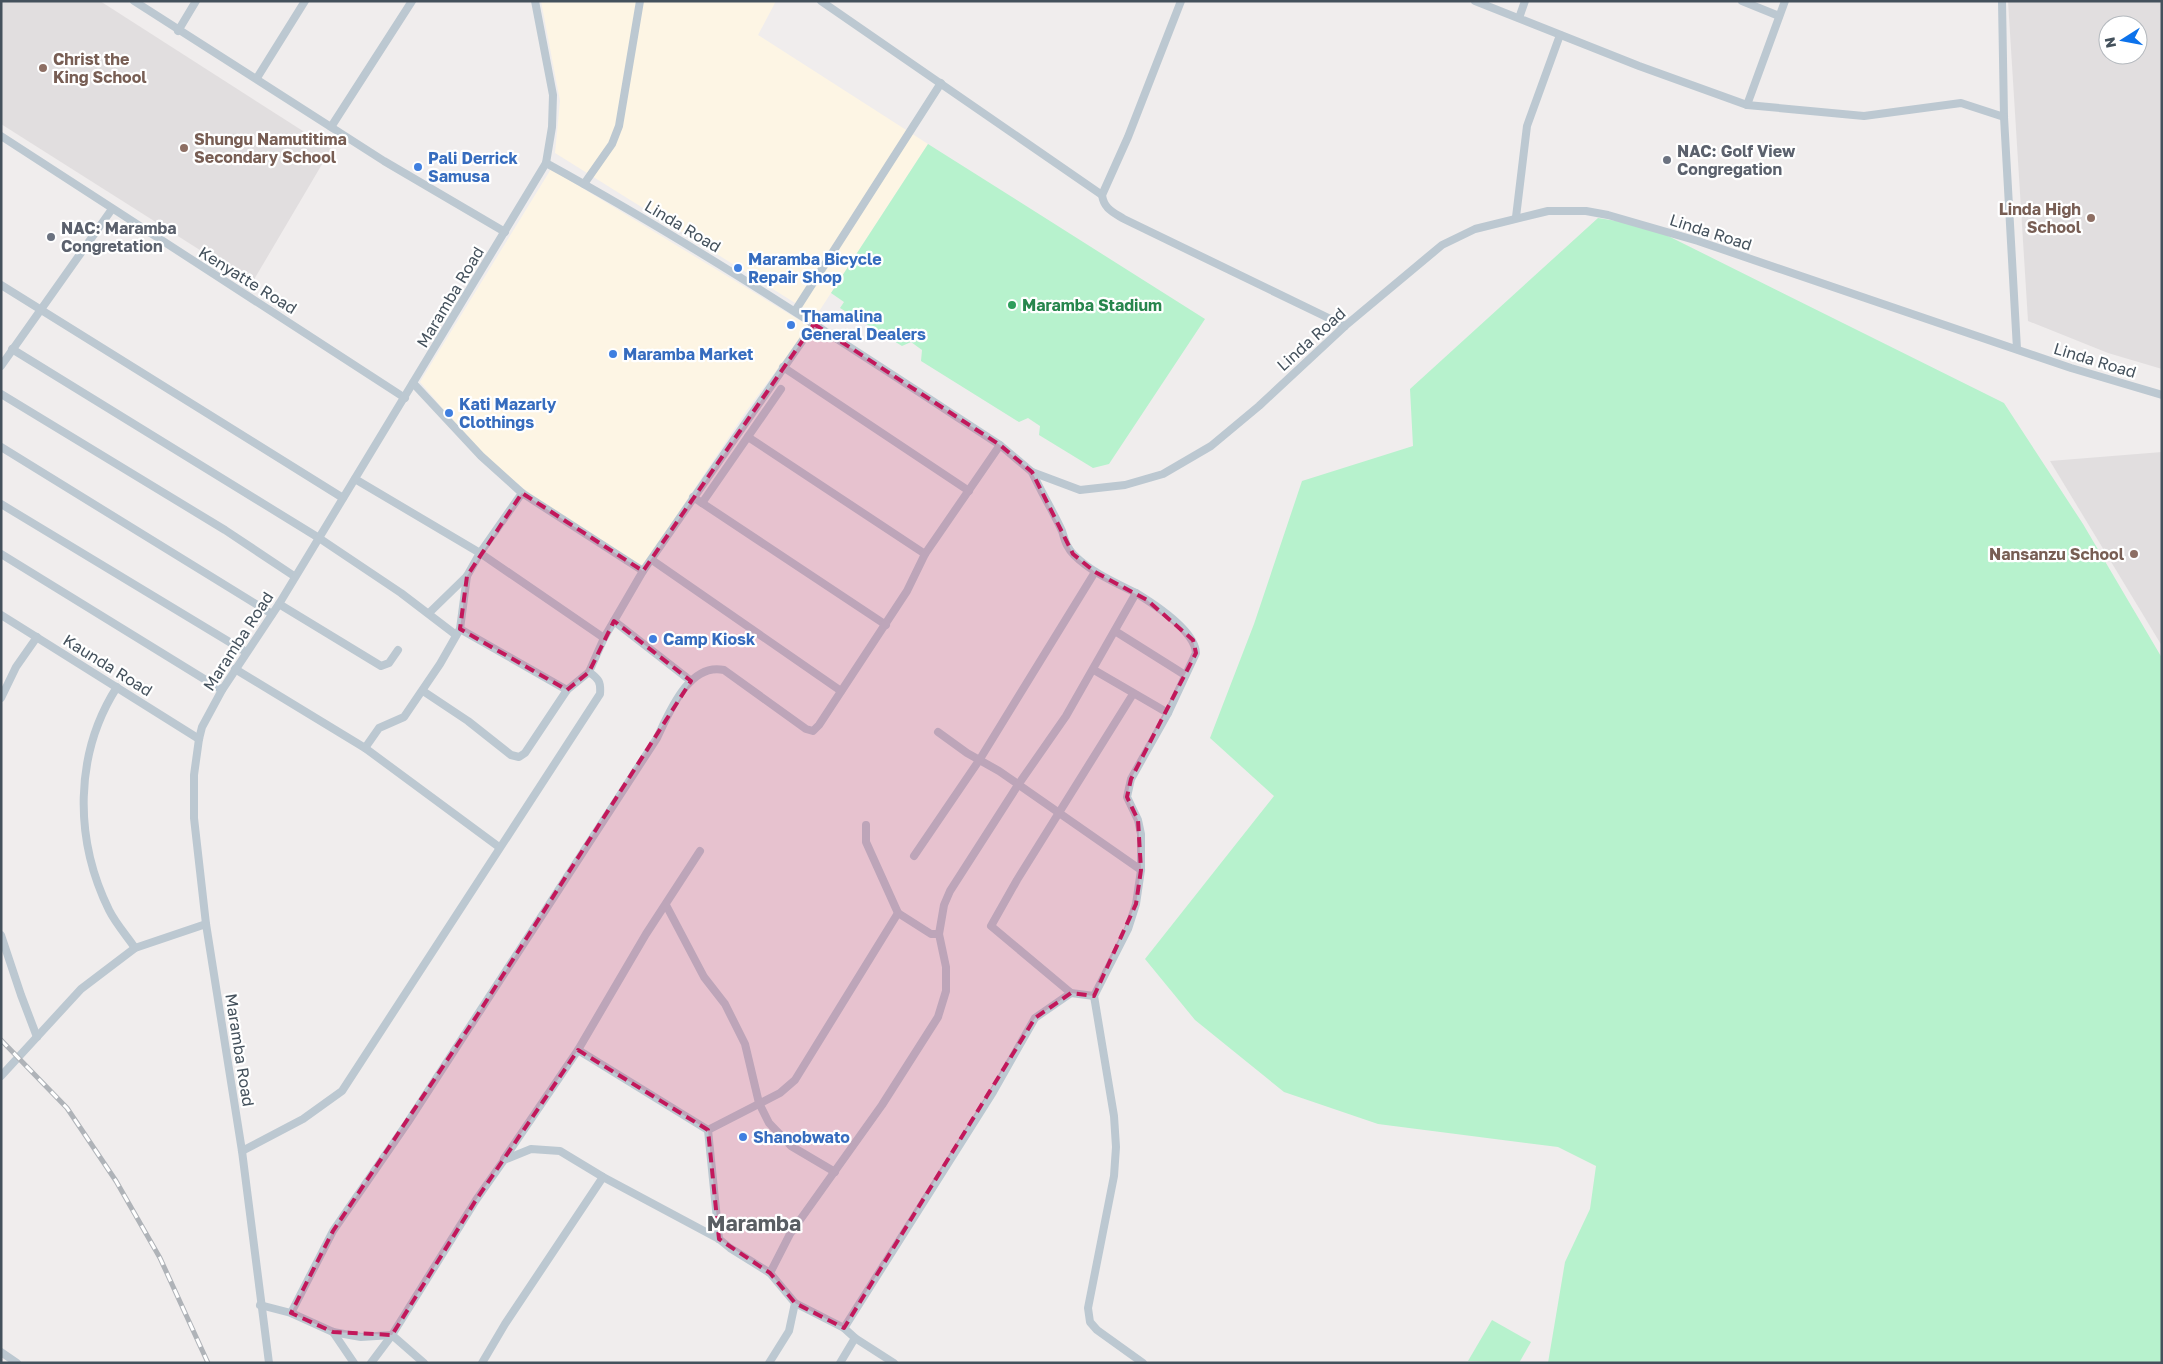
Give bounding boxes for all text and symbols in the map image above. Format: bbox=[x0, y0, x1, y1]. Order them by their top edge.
north arrow bbox=[2098, 15, 2148, 65]
text: N bbox=[2100, 36, 2119, 49]
place label: Christ the King School bbox=[53, 49, 147, 87]
marker: Christ the King School bbox=[37, 62, 49, 74]
place label: Shungu Namutitima Secondary School bbox=[194, 129, 347, 167]
place label: NAC: Golf View Congregation bbox=[1677, 141, 1796, 179]
marker: Shungu Namutitima Secondary School bbox=[178, 142, 190, 154]
place label: Pali Derrick Samusa bbox=[428, 148, 518, 186]
marker: NAC: Golf View Congregation bbox=[1661, 154, 1673, 166]
marker: Pali Derrick Samusa bbox=[412, 161, 424, 173]
street label: Linda Road bbox=[641, 195, 725, 257]
place label: Linda High School bbox=[1999, 199, 2082, 237]
street label: Linda Road bbox=[1667, 209, 1755, 255]
marker: Linda High School bbox=[2085, 212, 2097, 224]
place label: NAC: Maramba Congretation bbox=[61, 218, 177, 256]
marker: NAC: Maramba Congretation bbox=[45, 231, 57, 243]
street label: Kenyatte Road bbox=[195, 242, 301, 318]
street label: Maramba Road bbox=[412, 243, 488, 351]
place label: Maramba Bicycle Repair Shop bbox=[748, 249, 882, 287]
marker: Maramba Bicycle Repair Shop bbox=[732, 262, 744, 274]
place label: Maramba Stadium bbox=[1022, 295, 1162, 315]
marker: Maramba Stadium bbox=[1006, 299, 1018, 311]
street label: Linda Road bbox=[1273, 303, 1349, 375]
place label: Thamalina General Dealers bbox=[801, 306, 926, 344]
marker: Thamalina General Dealers bbox=[785, 319, 797, 331]
street label: Linda Road bbox=[2051, 338, 2139, 382]
place label: Maramba Market bbox=[623, 344, 753, 364]
marker: Maramba Market bbox=[607, 348, 619, 360]
place label: Kati Mazarly Clothings bbox=[459, 394, 557, 432]
marker: Kati Mazarly Clothings bbox=[443, 407, 455, 419]
place label: Nansanzu School bbox=[1989, 544, 2125, 564]
marker: Nansanzu School bbox=[2128, 548, 2140, 560]
street label: Maramba Road bbox=[199, 588, 277, 694]
place label: Camp Kiosk bbox=[663, 629, 756, 649]
street label: Kaunda Road bbox=[60, 630, 156, 700]
marker: Camp Kiosk bbox=[647, 633, 659, 645]
street label: Maramba Road bbox=[221, 992, 259, 1108]
place label: Shanobwato bbox=[753, 1127, 850, 1147]
marker: Shanobwato bbox=[737, 1131, 749, 1143]
district label: Maramba bbox=[707, 1210, 801, 1236]

